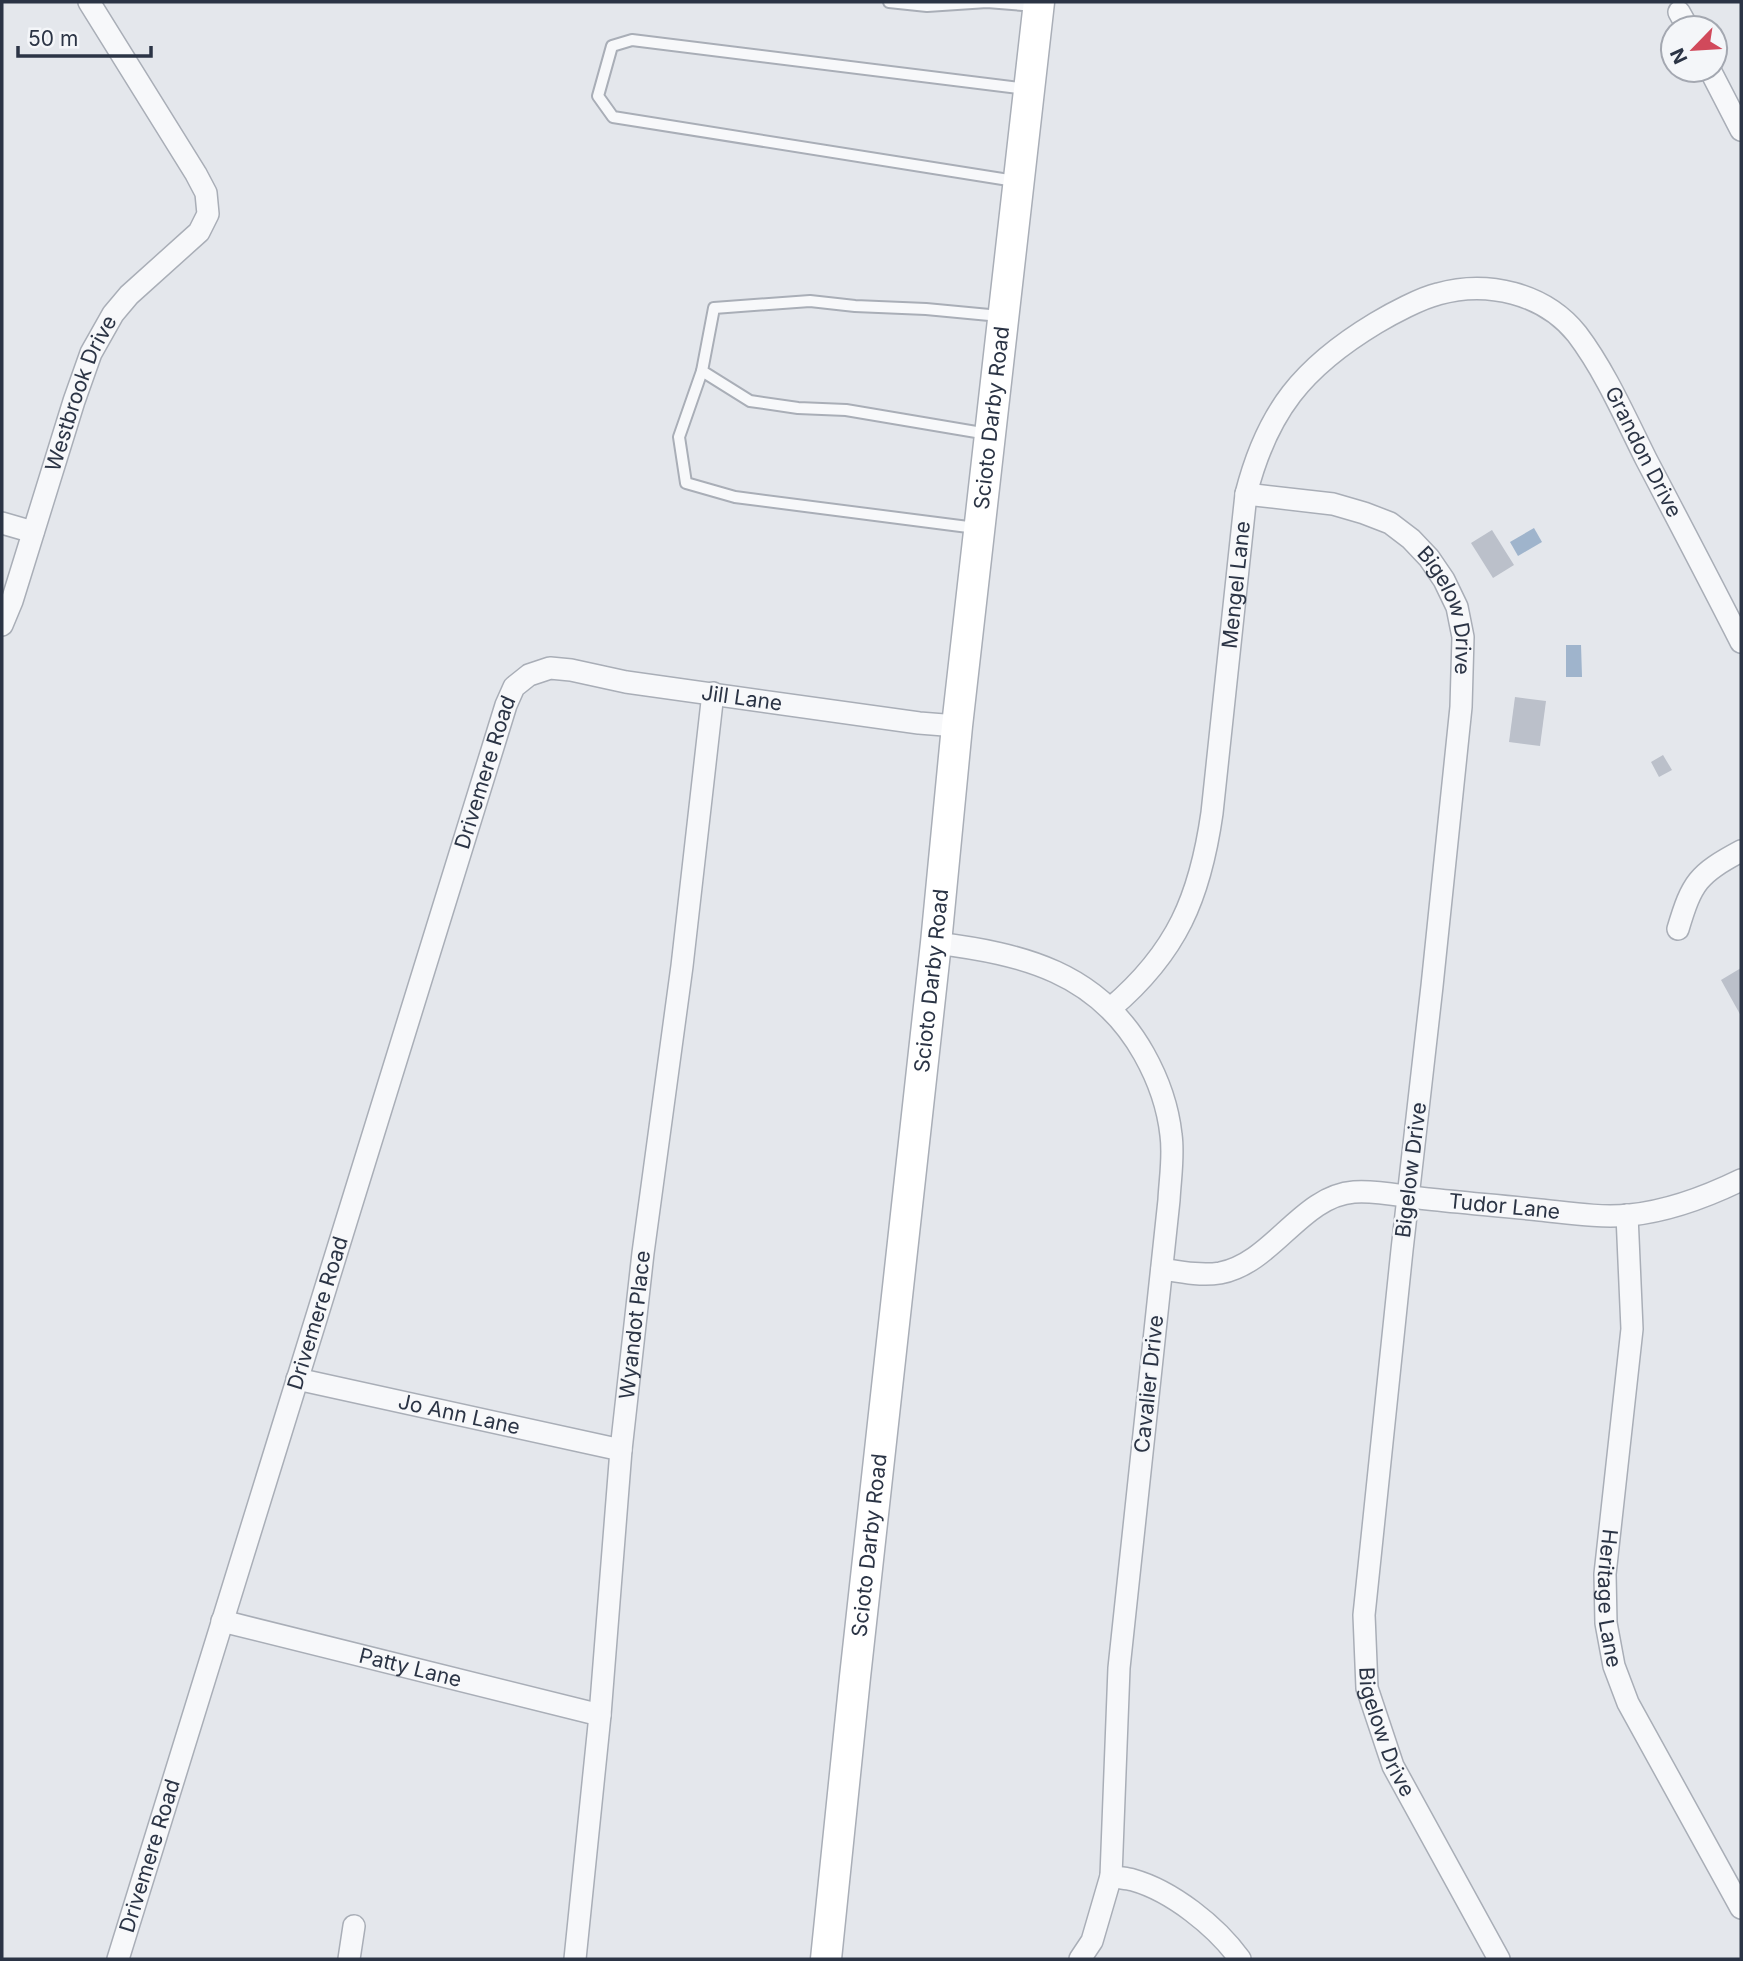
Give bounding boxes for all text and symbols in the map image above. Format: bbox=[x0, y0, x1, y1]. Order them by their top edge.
scale bar bbox=[18, 14, 150, 58]
north arrow bbox=[1659, 14, 1729, 84]
text: 50 m bbox=[28, 26, 78, 51]
text: N bbox=[1666, 45, 1693, 67]
street label: Westbrook Drive bbox=[40, 311, 122, 474]
street label: Scioto Darby Road bbox=[969, 325, 1014, 511]
street label: Grandon Drive bbox=[1600, 382, 1687, 522]
street label: Mengel Lane bbox=[1217, 520, 1255, 650]
street label: Bigelow Drive bbox=[1412, 541, 1476, 675]
street label: Jill Lane bbox=[700, 680, 784, 716]
street label: Drivemere Road bbox=[449, 692, 521, 852]
street label: Scioto Darby Road bbox=[909, 888, 953, 1074]
street label: Bigelow Drive bbox=[1390, 1101, 1431, 1239]
street label: Tudor Lane bbox=[1448, 1188, 1562, 1224]
street label: Drivemere Road bbox=[282, 1233, 353, 1393]
street label: Wyandot Place bbox=[614, 1249, 655, 1400]
street label: Cavalier Drive bbox=[1129, 1314, 1168, 1454]
street label: Jo Ann Lane bbox=[396, 1389, 523, 1440]
street label: Scioto Darby Road bbox=[847, 1452, 892, 1638]
street label: Heritage Lane bbox=[1593, 1528, 1627, 1670]
street label: Patty Lane bbox=[356, 1643, 464, 1692]
street label: Bigelow Drive bbox=[1354, 1666, 1420, 1801]
street label: Drivemere Road bbox=[114, 1776, 185, 1935]

